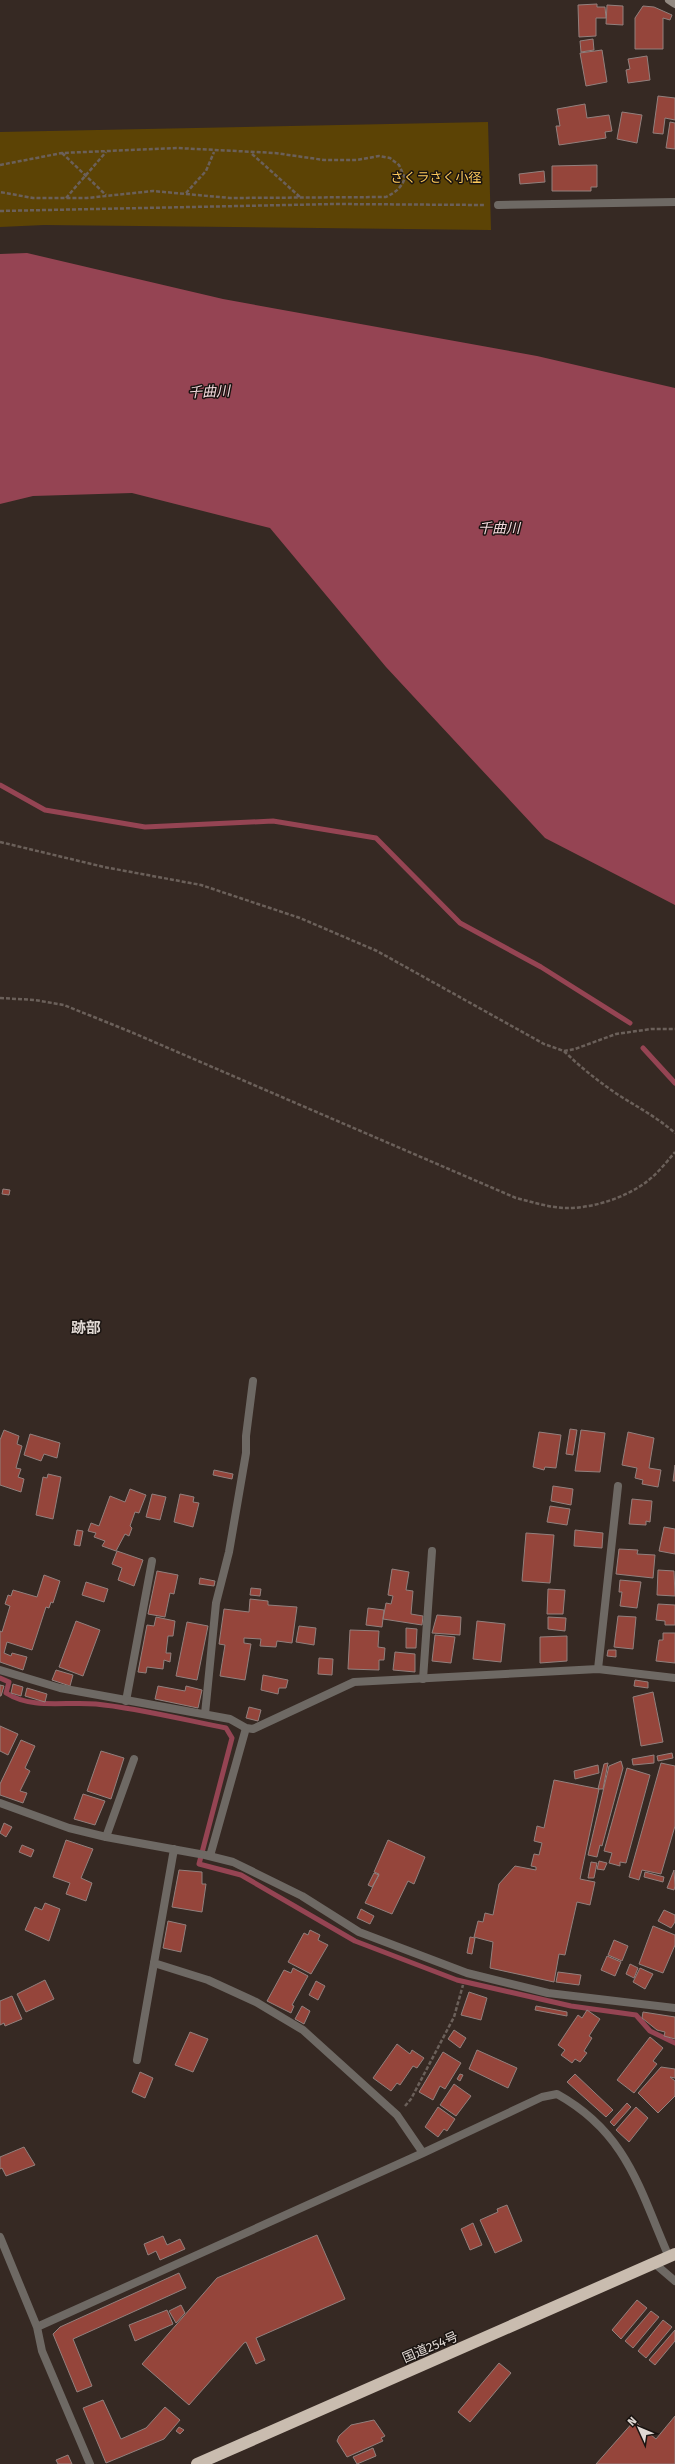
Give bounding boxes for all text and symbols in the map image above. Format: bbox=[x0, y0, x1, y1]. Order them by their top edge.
park label: さくラさく小径 bbox=[390, 170, 482, 185]
water label: 千曲川 bbox=[188, 382, 232, 402]
water label: 千曲川 bbox=[478, 520, 522, 537]
district label: 跡部 bbox=[71, 1319, 101, 1337]
street label: 国道254号 bbox=[400, 2329, 460, 2365]
north arrow bbox=[619, 2408, 659, 2448]
text: N bbox=[625, 2414, 639, 2429]

